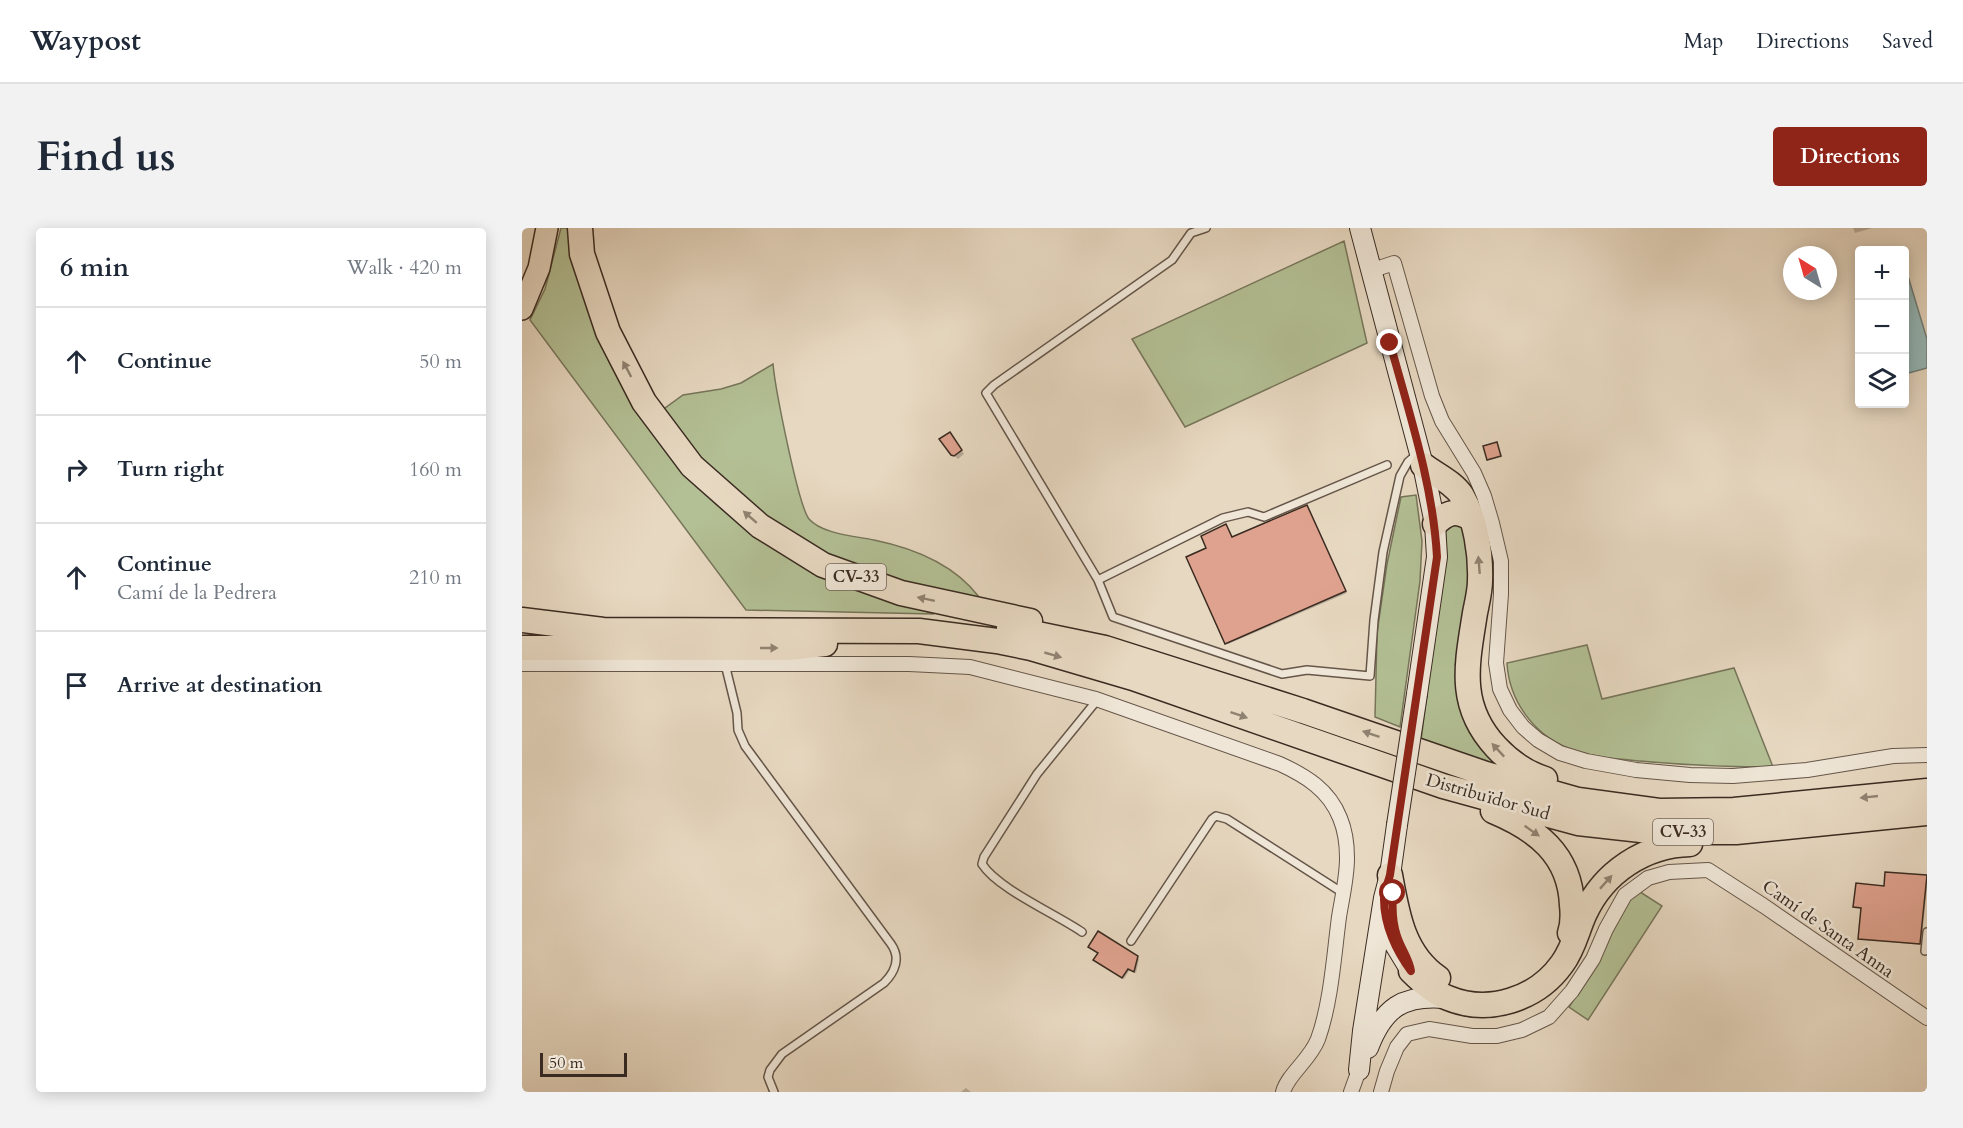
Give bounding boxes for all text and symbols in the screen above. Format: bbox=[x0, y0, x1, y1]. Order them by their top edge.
text: Waypost bbox=[30, 22, 141, 60]
text: Map bbox=[1683, 27, 1723, 56]
text: Directions bbox=[1756, 27, 1849, 56]
text: Saved bbox=[1882, 27, 1933, 56]
button: Directions bbox=[1773, 127, 1927, 186]
text: Find us bbox=[36, 128, 176, 185]
north arrow bbox=[1783, 246, 1837, 300]
map controls bbox=[1855, 246, 1909, 408]
button: + bbox=[1855, 246, 1909, 300]
text: 6 min bbox=[60, 250, 129, 285]
text: Walk · 420 m bbox=[347, 254, 462, 281]
button: − bbox=[1855, 300, 1909, 354]
route end bbox=[1376, 329, 1402, 355]
icon: ahead bbox=[60, 345, 93, 378]
text: Continue bbox=[117, 346, 212, 376]
text: 50 m bbox=[419, 348, 462, 375]
button: layers bbox=[1855, 354, 1909, 408]
one-way arrow bbox=[622, 360, 632, 377]
icon: right bbox=[60, 453, 93, 486]
text: Turn right bbox=[117, 454, 224, 484]
text: 160 m bbox=[409, 456, 462, 483]
one-way arrow bbox=[743, 510, 758, 524]
text: Continue bbox=[117, 549, 212, 579]
one-way arrow bbox=[1474, 555, 1484, 574]
icon: ahead bbox=[60, 561, 93, 594]
text: 210 m bbox=[409, 564, 462, 591]
road number: CV-33 bbox=[826, 564, 886, 590]
text: Camí de la Pedrera bbox=[117, 579, 277, 606]
one-way arrow bbox=[916, 593, 935, 603]
one-way arrow bbox=[760, 643, 779, 653]
one-way arrow bbox=[1044, 651, 1062, 660]
icon: arrive bbox=[60, 669, 93, 702]
text: Arrive at destination bbox=[117, 670, 322, 700]
one-way arrow bbox=[1230, 711, 1248, 720]
one-way arrow bbox=[1362, 729, 1380, 739]
one-way arrow bbox=[1492, 743, 1506, 757]
street label: Distribuïdor Sud bbox=[1423, 767, 1553, 827]
one-way arrow bbox=[1859, 792, 1878, 801]
road number: CV-33 bbox=[1653, 819, 1713, 845]
one-way arrow bbox=[1523, 825, 1539, 837]
street label: Camí de Santa Anna bbox=[1757, 874, 1899, 984]
one-way arrow bbox=[1599, 875, 1613, 889]
route start bbox=[1379, 879, 1405, 905]
scale bar bbox=[540, 1050, 627, 1078]
text: 50 m bbox=[549, 1052, 583, 1074]

